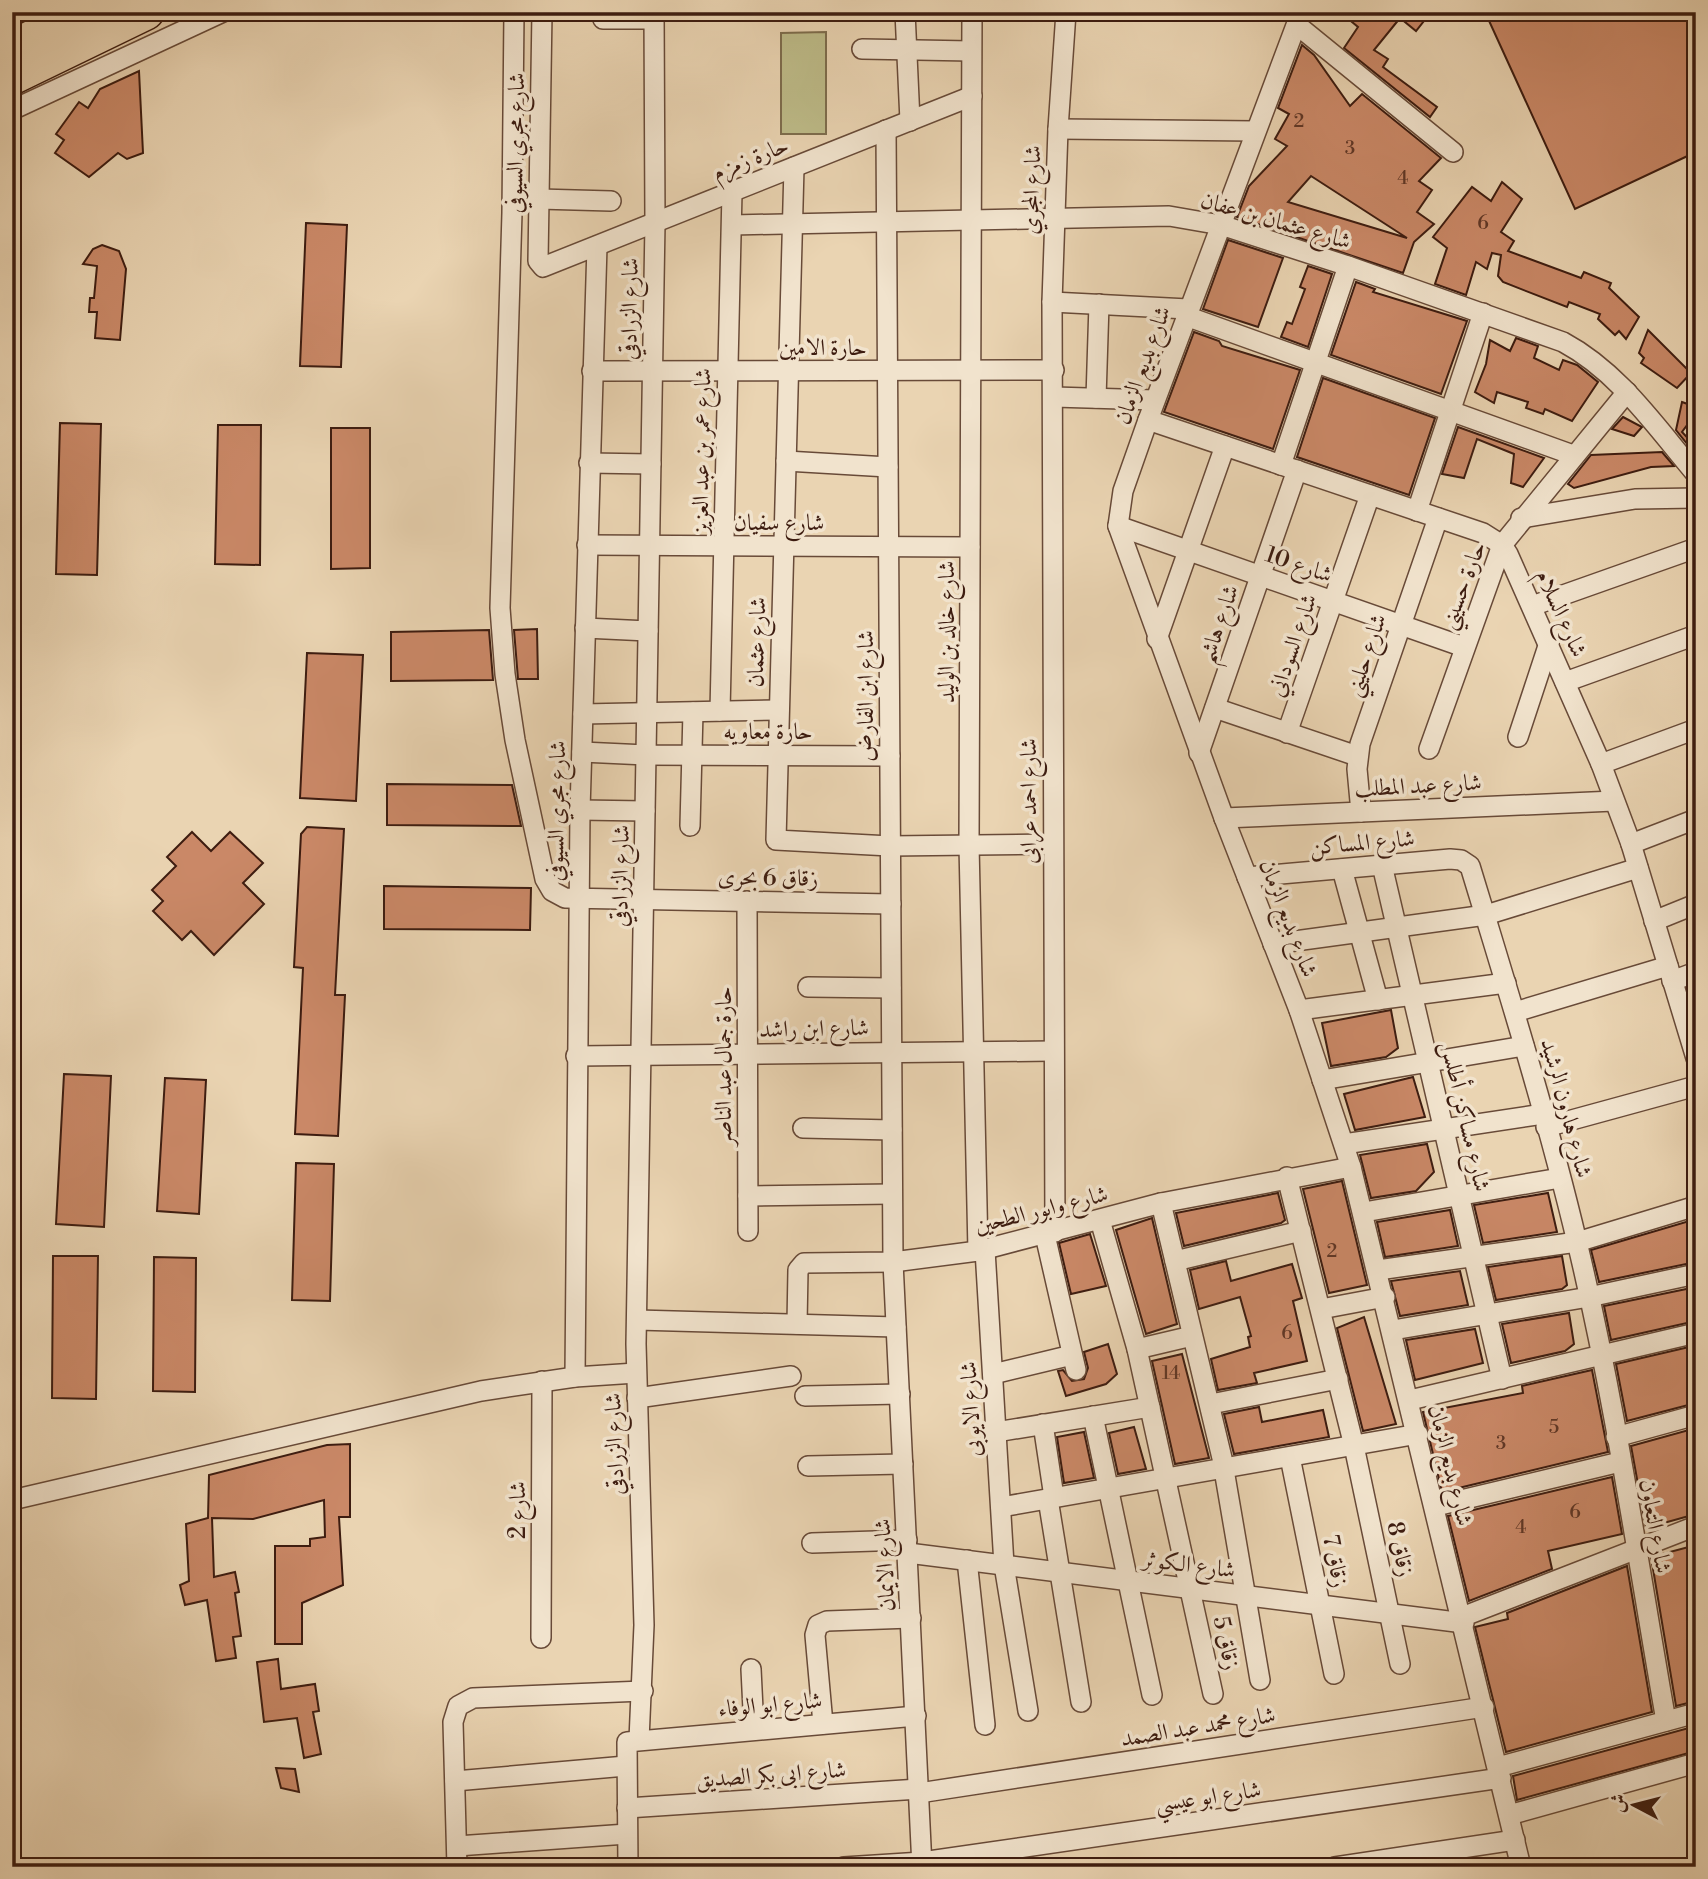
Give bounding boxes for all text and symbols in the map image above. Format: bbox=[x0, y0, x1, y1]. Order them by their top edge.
street label: شارع مجري السيوفي bbox=[501, 72, 536, 214]
house number: 2 bbox=[1294, 109, 1304, 133]
street label: حارة زمزم bbox=[708, 131, 795, 192]
house number: 3 bbox=[1345, 136, 1355, 160]
street label: شارع المجري bbox=[1016, 145, 1053, 236]
house number: 4 bbox=[1397, 166, 1409, 190]
street label: شارع عثمان بن عفان bbox=[1196, 186, 1354, 261]
house number: 6 bbox=[1477, 211, 1489, 235]
street label: شارع الزرادقي bbox=[615, 258, 650, 360]
street label: شارع بديع الزمان bbox=[1109, 302, 1183, 431]
street label: حارة الامين bbox=[779, 334, 867, 362]
street label: شارع عمر بن عبد العزيز bbox=[687, 368, 722, 536]
street label: شارع سفيان bbox=[734, 509, 824, 542]
street label: حارة حسيني bbox=[1433, 537, 1498, 636]
street label: شارع 10 bbox=[1260, 540, 1336, 594]
street label: شارع خالد بن الوليد bbox=[933, 561, 966, 703]
street label: شارع السلام bbox=[1525, 565, 1593, 664]
street label: شارع هاشم bbox=[1192, 581, 1253, 670]
street label: شارع السوداني bbox=[1262, 590, 1328, 702]
street label: شارع عثمان bbox=[741, 596, 778, 688]
street label: شارع حليني bbox=[1339, 610, 1399, 702]
street label: شارع ابن الفارض bbox=[852, 630, 885, 762]
street label: حارة معاويه bbox=[723, 718, 813, 746]
street label: شارع احمد عرابى bbox=[1015, 738, 1048, 864]
street label: شارع مجري السيوفي bbox=[542, 740, 577, 882]
street label: شارع عبد المطلب bbox=[1354, 769, 1483, 808]
street label: شارع المساكن bbox=[1308, 824, 1416, 867]
street label: شارع الزرادقي bbox=[606, 825, 641, 927]
street label: شارع بديع الزمان bbox=[1247, 855, 1323, 983]
street label: زقاق 6 بحرى bbox=[717, 863, 819, 893]
street label: حارة جمال عبد الناصر bbox=[710, 986, 739, 1148]
street label: شارع ابن راشد bbox=[759, 1014, 869, 1049]
street label: شارع هارون الرشيد bbox=[1529, 1036, 1598, 1182]
street label: شارع مساكن أطلس bbox=[1429, 1037, 1499, 1195]
street label: شارع وابور الطحين bbox=[972, 1180, 1112, 1245]
house number: 2 bbox=[1327, 1239, 1337, 1263]
house number: 6 bbox=[1281, 1321, 1293, 1345]
street label: شارع الايوبى bbox=[955, 1360, 992, 1457]
house number: 14 bbox=[1162, 1361, 1180, 1385]
street label: شارع الزرادقي bbox=[599, 1392, 636, 1496]
street label: شارع بديع الزمان bbox=[1416, 1402, 1479, 1530]
house number: 5 bbox=[1549, 1415, 1559, 1439]
house number: 3 bbox=[1496, 1431, 1506, 1455]
street label: شارع التعاون bbox=[1628, 1477, 1677, 1576]
street label: شارع 2 bbox=[504, 1481, 537, 1539]
house number: 6 bbox=[1569, 1500, 1581, 1524]
house number: 4 bbox=[1515, 1515, 1527, 1539]
street label: شارع الايمان bbox=[869, 1518, 906, 1612]
street label: زقاق 8 bbox=[1381, 1519, 1420, 1579]
street label: زقاق 7 bbox=[1316, 1532, 1354, 1590]
street label: شارع الكوثر bbox=[1138, 1545, 1237, 1590]
street label: زقاق 5 bbox=[1207, 1614, 1245, 1673]
street label: شارع ابو الوفاء bbox=[717, 1686, 824, 1728]
street label: شارع محمد عبد الصمد bbox=[1119, 1701, 1278, 1758]
street label: شارع ابى بكر الصديق bbox=[695, 1756, 847, 1799]
north arrow bbox=[1600, 1770, 1670, 1840]
street label: شارع ابو عيسي bbox=[1153, 1776, 1264, 1825]
text: ش bbox=[1605, 1792, 1631, 1814]

